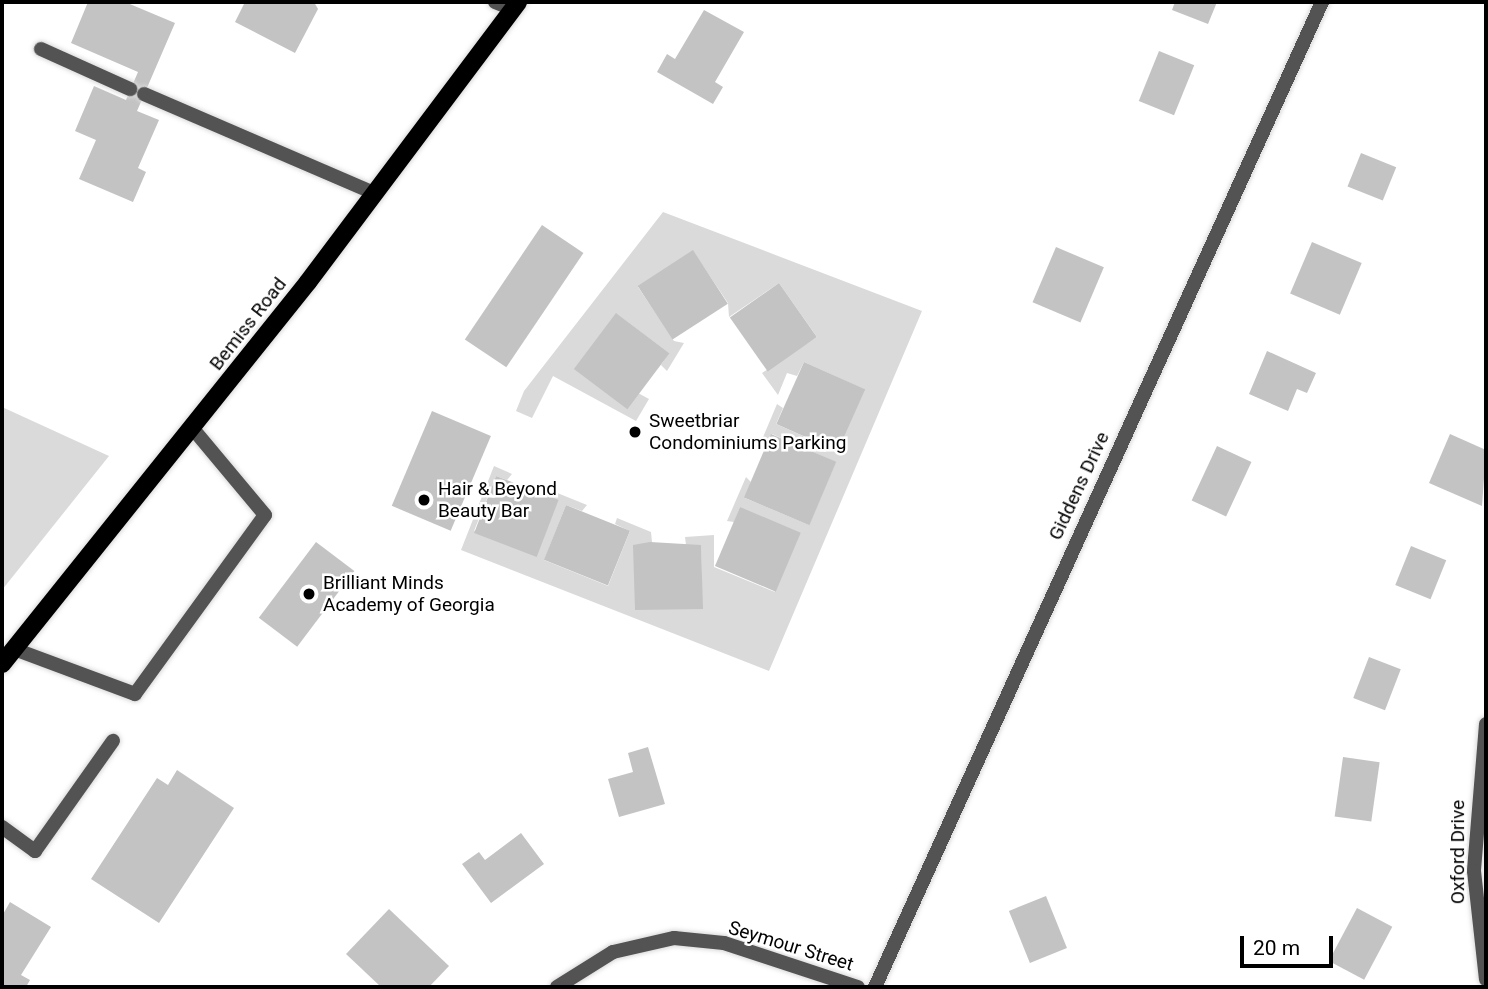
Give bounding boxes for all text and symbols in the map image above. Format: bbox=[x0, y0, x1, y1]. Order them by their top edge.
street label: Bemiss Road bbox=[205, 273, 291, 375]
place label: Sweetbriar Condominiums Parking bbox=[649, 410, 846, 454]
marker: Sweetbriar Condominiums Parking bbox=[627, 424, 643, 440]
street label: Giddens Drive bbox=[1044, 428, 1114, 544]
place label: Hair & Beyond Beauty Bar bbox=[438, 478, 557, 522]
marker: Hair & Beyond Beauty Bar bbox=[416, 492, 432, 508]
place label: Brilliant Minds Academy of Georgia bbox=[323, 572, 495, 616]
marker: Brilliant Minds Academy of Georgia bbox=[301, 586, 317, 602]
street label: Oxford Drive bbox=[1447, 800, 1469, 904]
street label: Seymour Street bbox=[726, 916, 856, 976]
scale bar bbox=[1243, 922, 1336, 966]
text: 20 m bbox=[1253, 936, 1300, 960]

